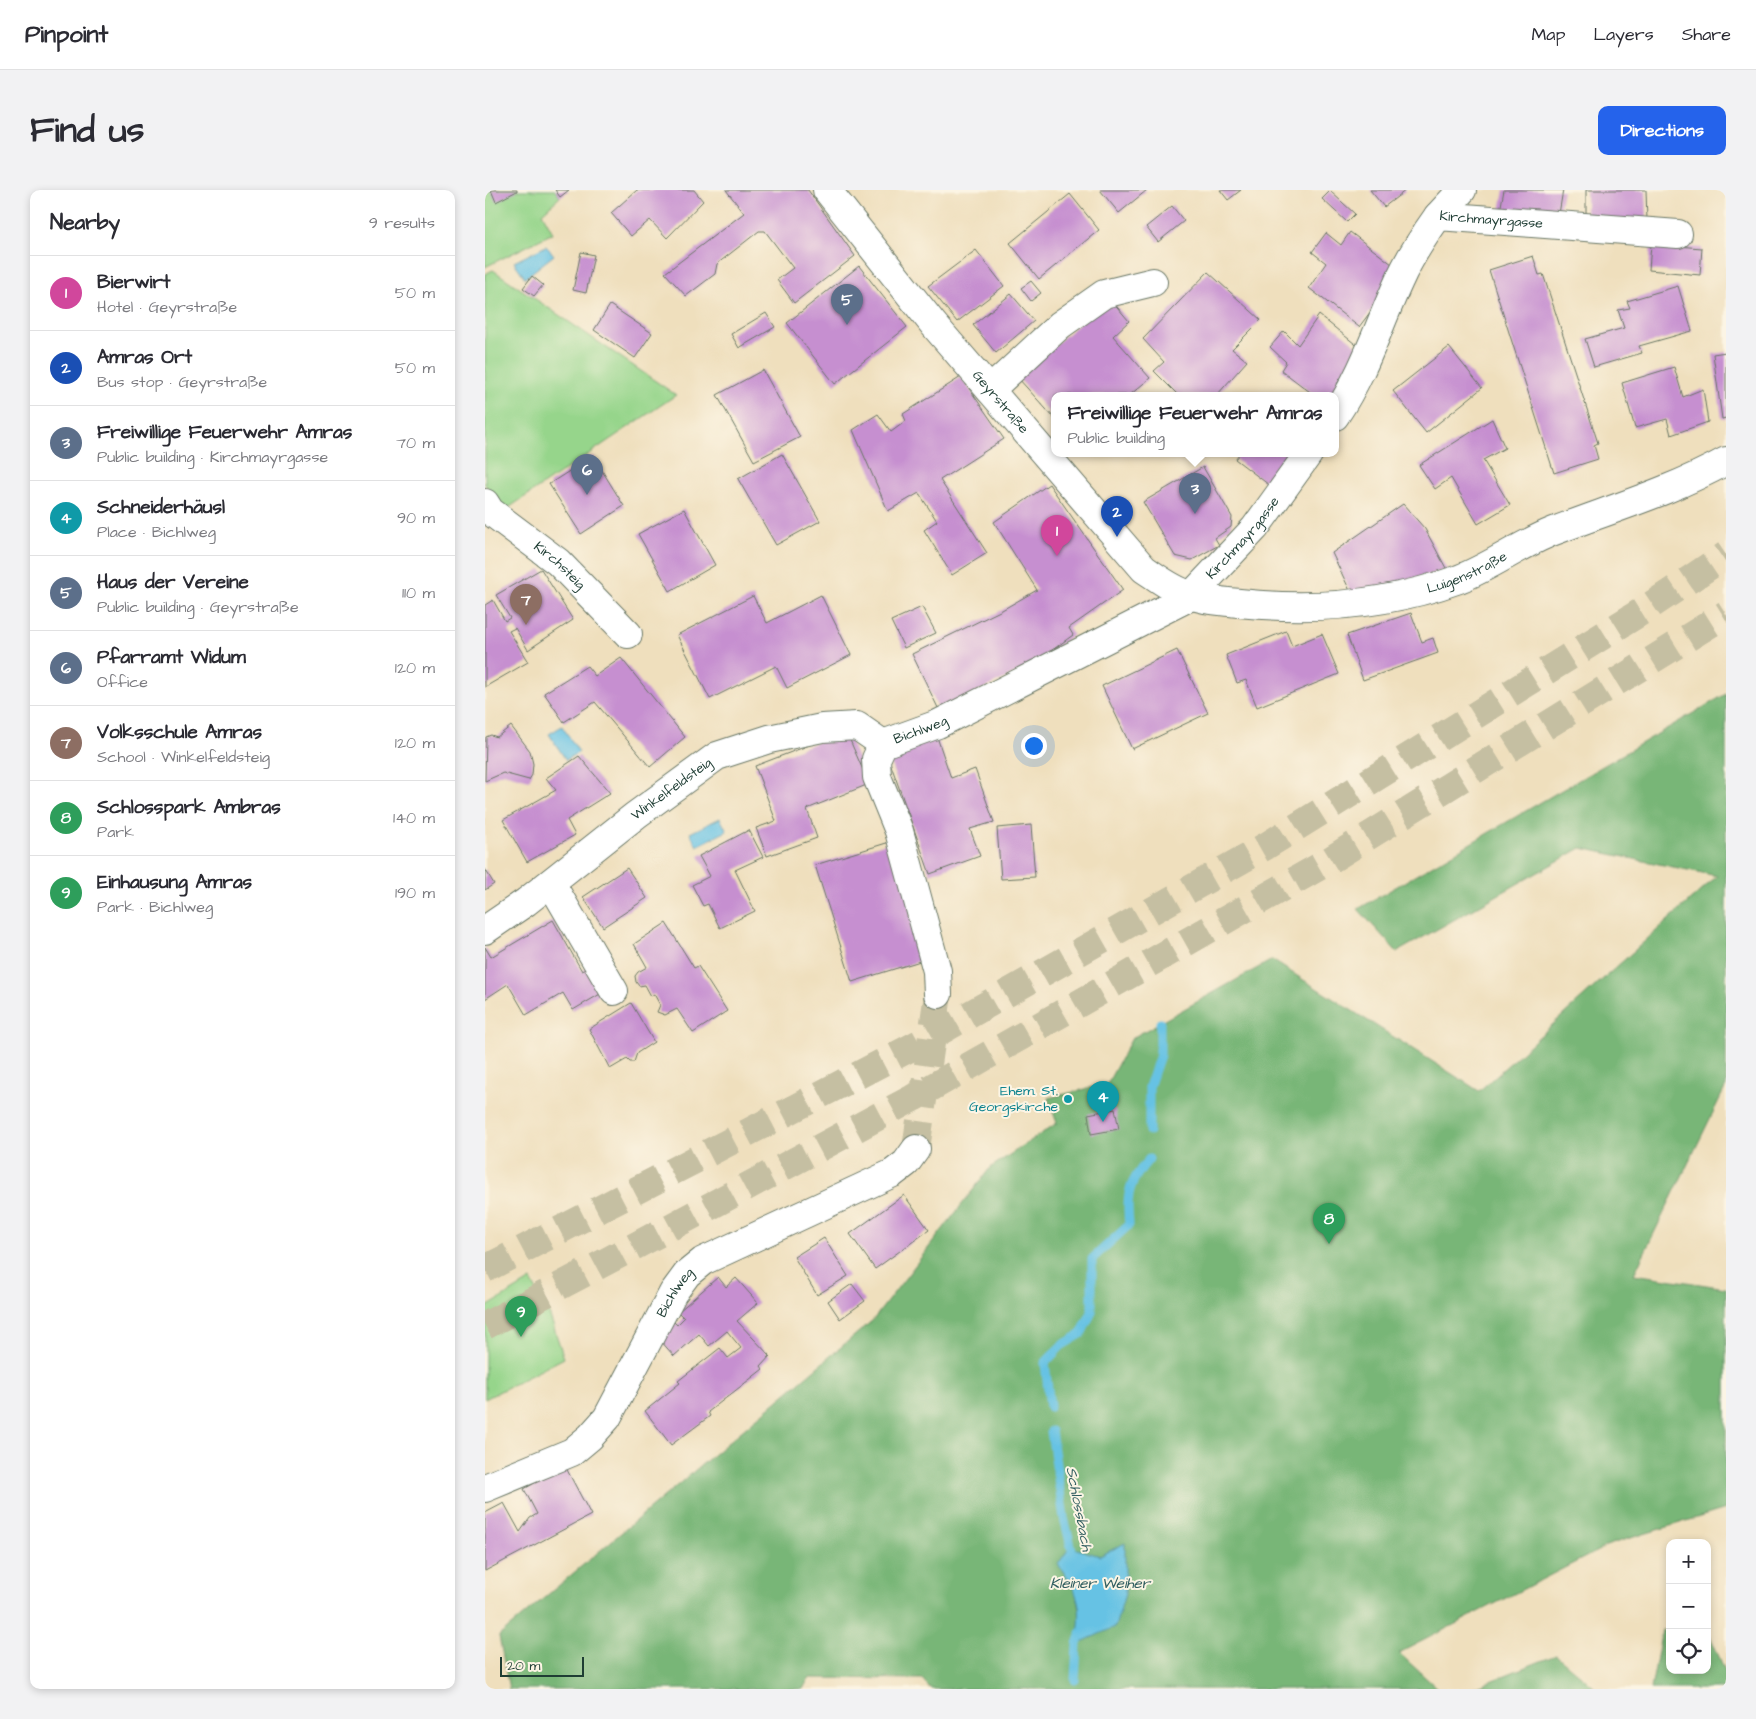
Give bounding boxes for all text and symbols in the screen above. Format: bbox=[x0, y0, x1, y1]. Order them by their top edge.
text: Pinpoint bbox=[25, 18, 108, 52]
text: Map bbox=[1531, 22, 1565, 47]
text: Layers bbox=[1593, 22, 1654, 47]
text: Share bbox=[1682, 22, 1731, 47]
text: Find us bbox=[30, 106, 144, 155]
button: Directions bbox=[1598, 106, 1726, 155]
street label: Kirchmayrgasse bbox=[1439, 206, 1544, 234]
text: Nearby bbox=[50, 208, 120, 237]
text: 9 results bbox=[369, 212, 435, 234]
text: Bierwirt bbox=[97, 269, 171, 296]
text: 1 bbox=[65, 282, 67, 304]
text: 50 m bbox=[395, 282, 435, 304]
pin: 5 bbox=[831, 284, 863, 325]
text: Hotel · Geyrstraße bbox=[97, 296, 237, 318]
text: Amras Ort bbox=[97, 344, 192, 371]
text: 2 bbox=[61, 357, 71, 379]
text: 50 m bbox=[395, 357, 435, 379]
street label: Geyrstraße bbox=[967, 366, 1034, 438]
text: Bus stop · Geyrstraße bbox=[97, 371, 267, 393]
popup bbox=[1051, 392, 1339, 457]
text: Freiwillige Feuerwehr Amras bbox=[1067, 400, 1323, 427]
text: Freiwillige Feuerwehr Amras bbox=[97, 419, 352, 446]
text: Public building bbox=[1067, 427, 1165, 449]
text: 3 bbox=[62, 432, 70, 454]
text: 70 m bbox=[396, 432, 435, 454]
text: Public building · Kirchmayrgasse bbox=[97, 446, 328, 468]
pin: 6 bbox=[571, 454, 603, 495]
pin: 3 bbox=[1179, 473, 1211, 514]
street label: Kirchmayrgasse bbox=[1202, 492, 1285, 584]
text: Schneiderhäusl bbox=[97, 494, 225, 521]
pin: 2 bbox=[1101, 496, 1133, 537]
text: 4 bbox=[61, 507, 71, 529]
text: 90 m bbox=[397, 507, 435, 529]
pin: 1 bbox=[1041, 515, 1073, 556]
text: Place · Bichlweg bbox=[97, 521, 216, 543]
street label: Kirchsteig bbox=[529, 537, 590, 594]
street label: Luigenstraße bbox=[1425, 546, 1511, 599]
text: Haus der Vereine bbox=[97, 569, 249, 596]
text: 5 bbox=[60, 582, 72, 604]
text: 110 m bbox=[402, 582, 435, 604]
pin: 7 bbox=[510, 584, 542, 625]
text: Public building · Geyrstraße bbox=[97, 596, 299, 618]
text: Pfarramt Widum bbox=[97, 644, 246, 671]
text: 6 bbox=[61, 657, 71, 679]
text: 120 m bbox=[395, 657, 435, 679]
text: Office bbox=[97, 671, 148, 693]
street label: Bichlweg bbox=[891, 711, 951, 749]
text: Volksschule Amras bbox=[97, 719, 262, 746]
text: 7 bbox=[61, 732, 71, 754]
text: 120 m bbox=[395, 732, 435, 754]
your location bbox=[1021, 733, 1047, 759]
text: School · Winkelfeldsteig bbox=[97, 746, 270, 768]
street label: Winkelfeldsteig bbox=[627, 753, 716, 825]
text: Schlosspark Ambras bbox=[97, 794, 281, 821]
text: 8 bbox=[61, 807, 71, 829]
text: 140 m bbox=[393, 807, 435, 829]
text: Park bbox=[97, 821, 134, 843]
text: Einhausung Amras bbox=[97, 869, 252, 896]
text: 9 bbox=[61, 882, 71, 904]
text: 190 m bbox=[395, 882, 435, 904]
text: Park · Bichlweg bbox=[97, 896, 213, 918]
place label: Ehem. St. Georgskirche bbox=[969, 1081, 1058, 1117]
pin: 4 bbox=[1087, 1081, 1119, 1122]
marker: Ehem. St. Georgskirche bbox=[1062, 1093, 1074, 1105]
pin: 8 bbox=[1313, 1203, 1345, 1244]
street label: Bichlweg bbox=[652, 1262, 698, 1321]
pin: 9 bbox=[505, 1296, 537, 1337]
water label: Schlossbach bbox=[1061, 1465, 1098, 1553]
map controls bbox=[1666, 1539, 1711, 1674]
button: + bbox=[1666, 1539, 1711, 1584]
water label: Kleiner Weiher bbox=[1050, 1573, 1152, 1594]
button: − bbox=[1666, 1584, 1711, 1629]
button: locate bbox=[1666, 1629, 1711, 1674]
scale bar bbox=[500, 1654, 584, 1677]
text: 20 m bbox=[507, 1656, 540, 1676]

